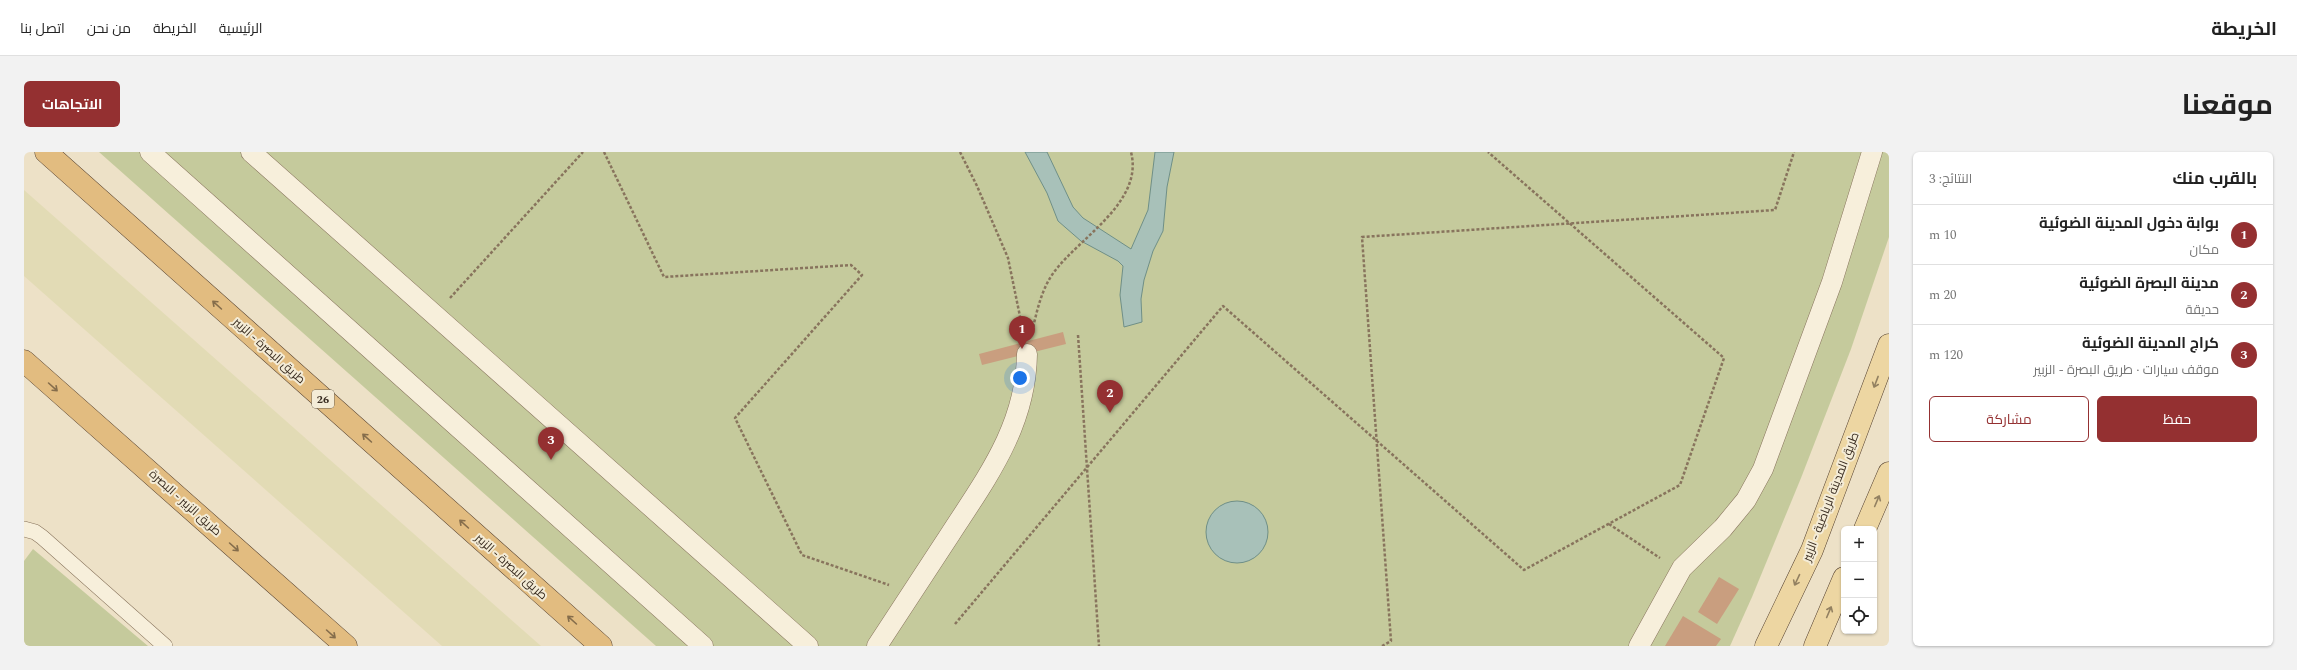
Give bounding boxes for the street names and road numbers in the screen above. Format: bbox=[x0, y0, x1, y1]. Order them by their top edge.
street label: طريق البصرة - الزبير bbox=[228, 313, 310, 389]
road number: 26 bbox=[312, 390, 334, 408]
street label: طريق المدينة الرياضية - الزبير bbox=[1797, 429, 1864, 565]
street label: طريق الزبير - البصرة bbox=[145, 465, 226, 541]
street label: طريق البصرة - الزبير bbox=[470, 529, 552, 605]

